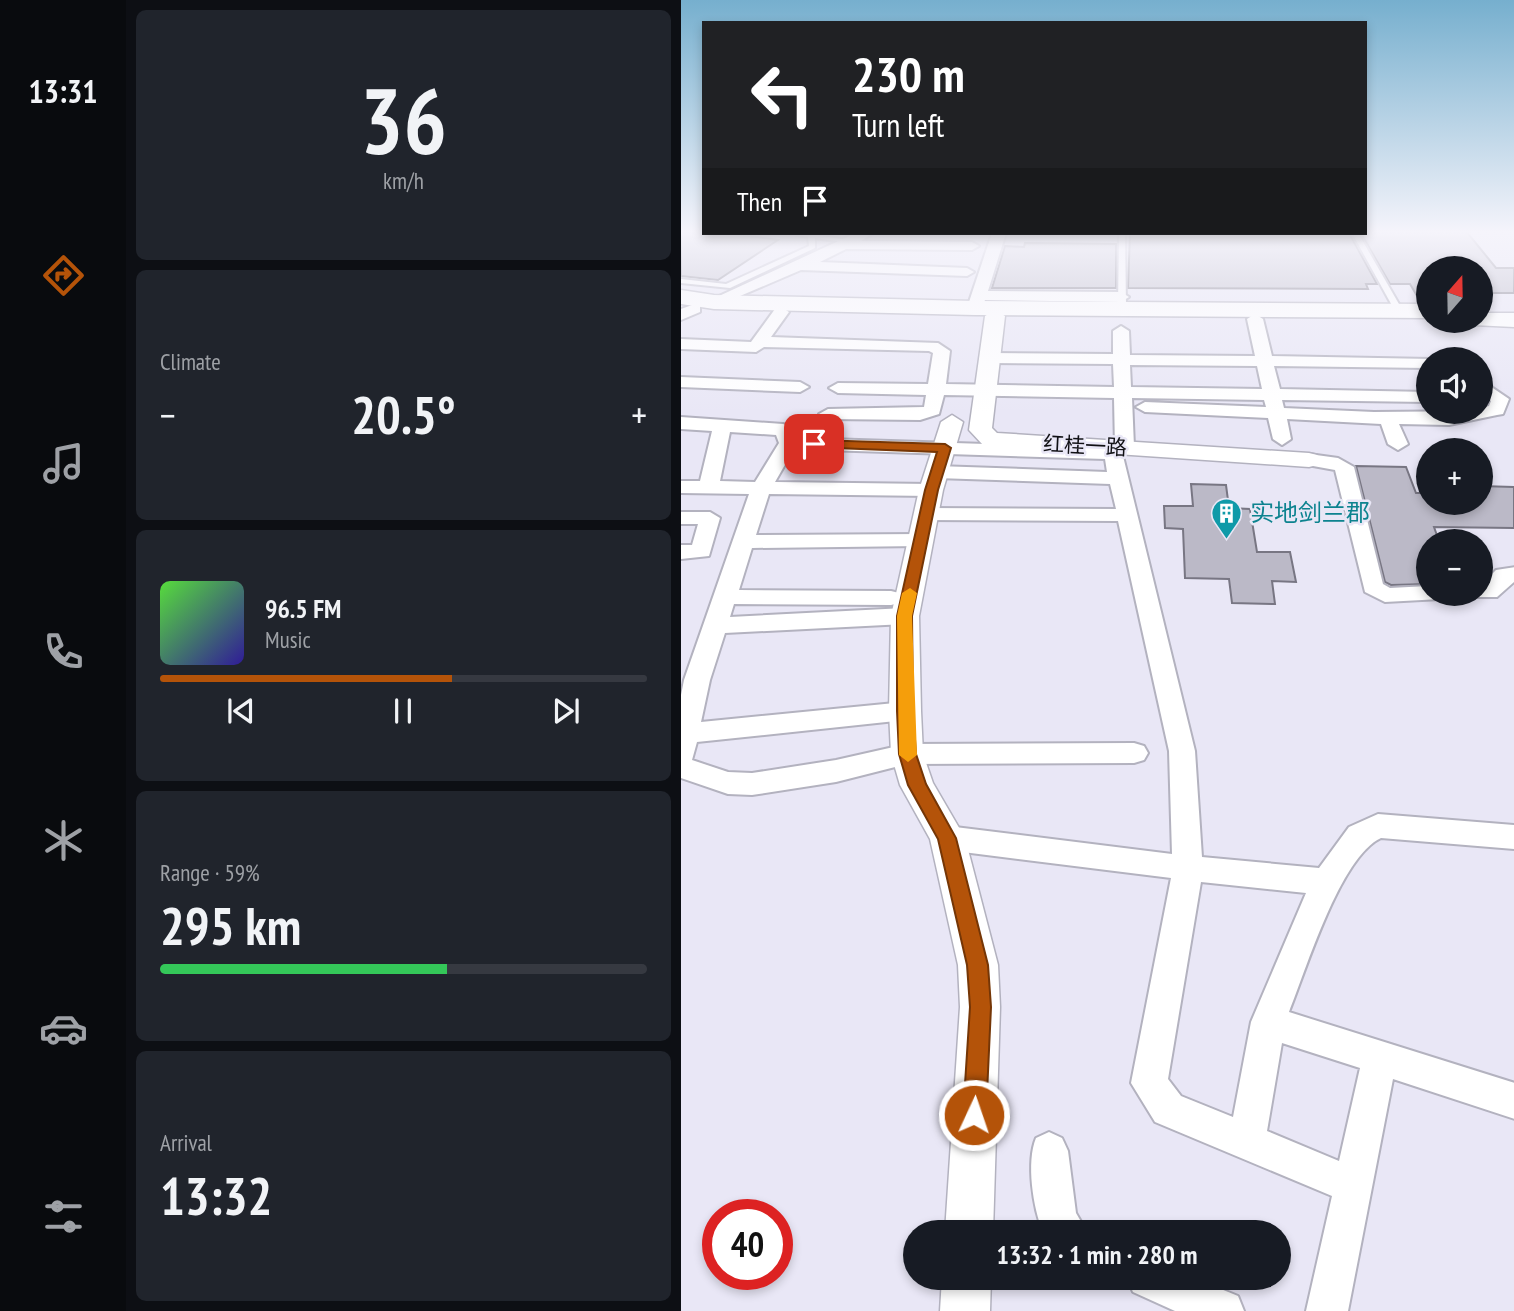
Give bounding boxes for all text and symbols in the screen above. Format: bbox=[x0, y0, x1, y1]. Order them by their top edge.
text: 230 m bbox=[852, 42, 965, 106]
icon: left bbox=[737, 49, 828, 140]
text: 36 bbox=[360, 61, 447, 179]
text: 13:31 bbox=[28, 70, 98, 112]
text: Turn left bbox=[852, 104, 944, 146]
text: km/h bbox=[383, 166, 424, 195]
icon: arrive bbox=[796, 182, 834, 220]
text: Then bbox=[737, 185, 782, 218]
icon: directions bbox=[39, 251, 88, 300]
north arrow bbox=[1416, 256, 1493, 332]
map controls bbox=[1416, 256, 1493, 606]
text: Climate bbox=[160, 347, 221, 376]
button: sound bbox=[1416, 347, 1493, 424]
text: 20.5° bbox=[351, 381, 456, 448]
text: − bbox=[160, 390, 176, 439]
text: + bbox=[631, 390, 647, 439]
pin bbox=[784, 414, 844, 474]
icon: arrive bbox=[795, 425, 833, 463]
street label: 红桂一路 bbox=[1042, 430, 1128, 461]
button: + bbox=[1416, 438, 1493, 515]
icon: music bbox=[39, 439, 88, 488]
building icon: 实地剑兰郡 bbox=[1210, 496, 1244, 540]
place label: 实地剑兰郡 bbox=[1250, 497, 1370, 528]
button: − bbox=[1416, 529, 1493, 606]
text: 96.5 FM bbox=[265, 592, 341, 625]
text: Music bbox=[265, 625, 311, 654]
icon: phone bbox=[39, 627, 88, 676]
icon: previous bbox=[222, 692, 260, 730]
icon: pause bbox=[384, 692, 422, 730]
icon: next bbox=[547, 692, 585, 730]
icon: climate bbox=[39, 816, 88, 865]
text: Range · 59% bbox=[160, 858, 260, 887]
text: 295 km bbox=[160, 892, 301, 959]
icon: car bbox=[39, 1004, 88, 1053]
position arrow bbox=[937, 1078, 1011, 1152]
text: Arrival bbox=[160, 1128, 212, 1157]
text: 13:32 bbox=[160, 1162, 272, 1229]
icon: filters bbox=[39, 1192, 88, 1241]
speed limit sign: 40 bbox=[702, 1199, 793, 1290]
text: 13:32 · 1 min · 280 m bbox=[997, 1238, 1197, 1271]

